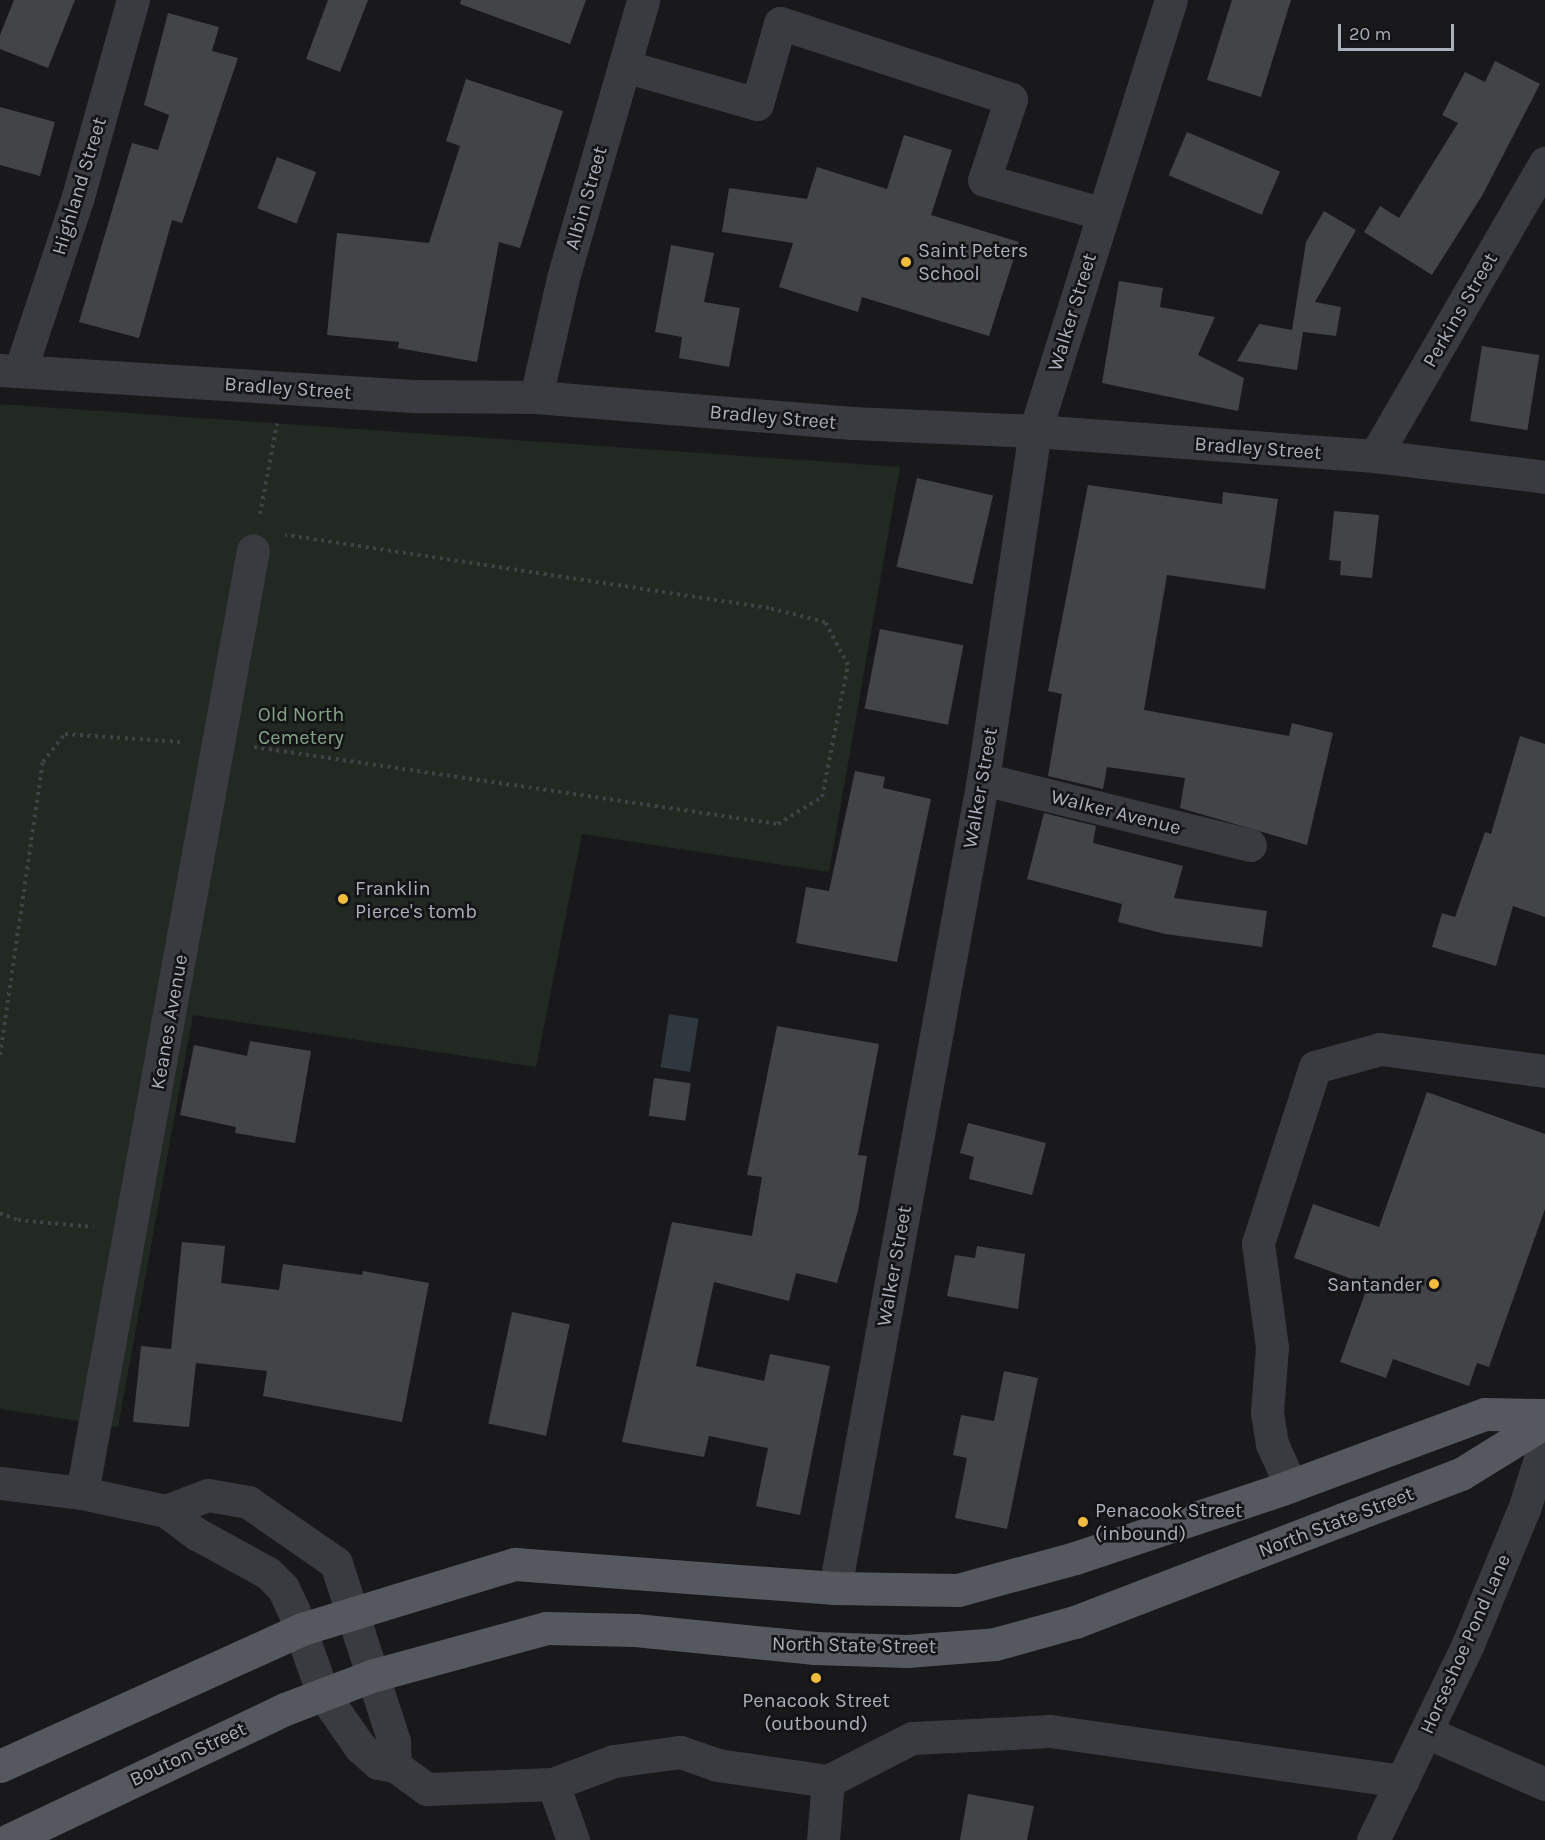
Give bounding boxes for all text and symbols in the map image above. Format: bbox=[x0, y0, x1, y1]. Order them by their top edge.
scale bar bbox=[1341, 12, 1456, 50]
text: 20 m bbox=[1349, 23, 1391, 45]
street label: Highland Street bbox=[47, 114, 111, 258]
street label: Albin Street bbox=[560, 143, 612, 253]
place label: Saint Peters School bbox=[918, 238, 1028, 285]
street label: Perkins Street bbox=[1418, 249, 1502, 371]
street label: Walker Street bbox=[1043, 250, 1101, 374]
marker: Saint Peters School bbox=[899, 255, 913, 269]
street label: Bradley Street bbox=[224, 372, 352, 404]
street label: Bradley Street bbox=[709, 399, 837, 435]
street label: Bradley Street bbox=[1194, 432, 1322, 464]
park label: Old North Cemetery bbox=[258, 703, 344, 750]
street label: Walker Street bbox=[958, 726, 1002, 850]
street label: Walker Avenue bbox=[1048, 784, 1184, 840]
place label: Franklin Pierce's tomb bbox=[355, 876, 477, 923]
marker: Franklin Pierce's tomb bbox=[336, 892, 350, 906]
street label: Keanes Avenue bbox=[145, 953, 193, 1091]
street label: Walker Street bbox=[872, 1204, 916, 1328]
place label: Santander bbox=[1327, 1272, 1422, 1296]
marker: Santander bbox=[1427, 1277, 1441, 1291]
street label: North State Street bbox=[1255, 1481, 1417, 1563]
place label: Penacook Street (inbound) bbox=[1095, 1498, 1243, 1545]
marker: Penacook Street (inbound) bbox=[1076, 1515, 1090, 1529]
street label: Horseshoe Pond Lane bbox=[1415, 1550, 1515, 1738]
street label: North State Street bbox=[772, 1632, 936, 1658]
marker: Penacook Street (outbound) bbox=[809, 1671, 823, 1685]
place label: Penacook Street (outbound) bbox=[742, 1688, 890, 1735]
street label: Bouton Street bbox=[126, 1717, 250, 1791]

